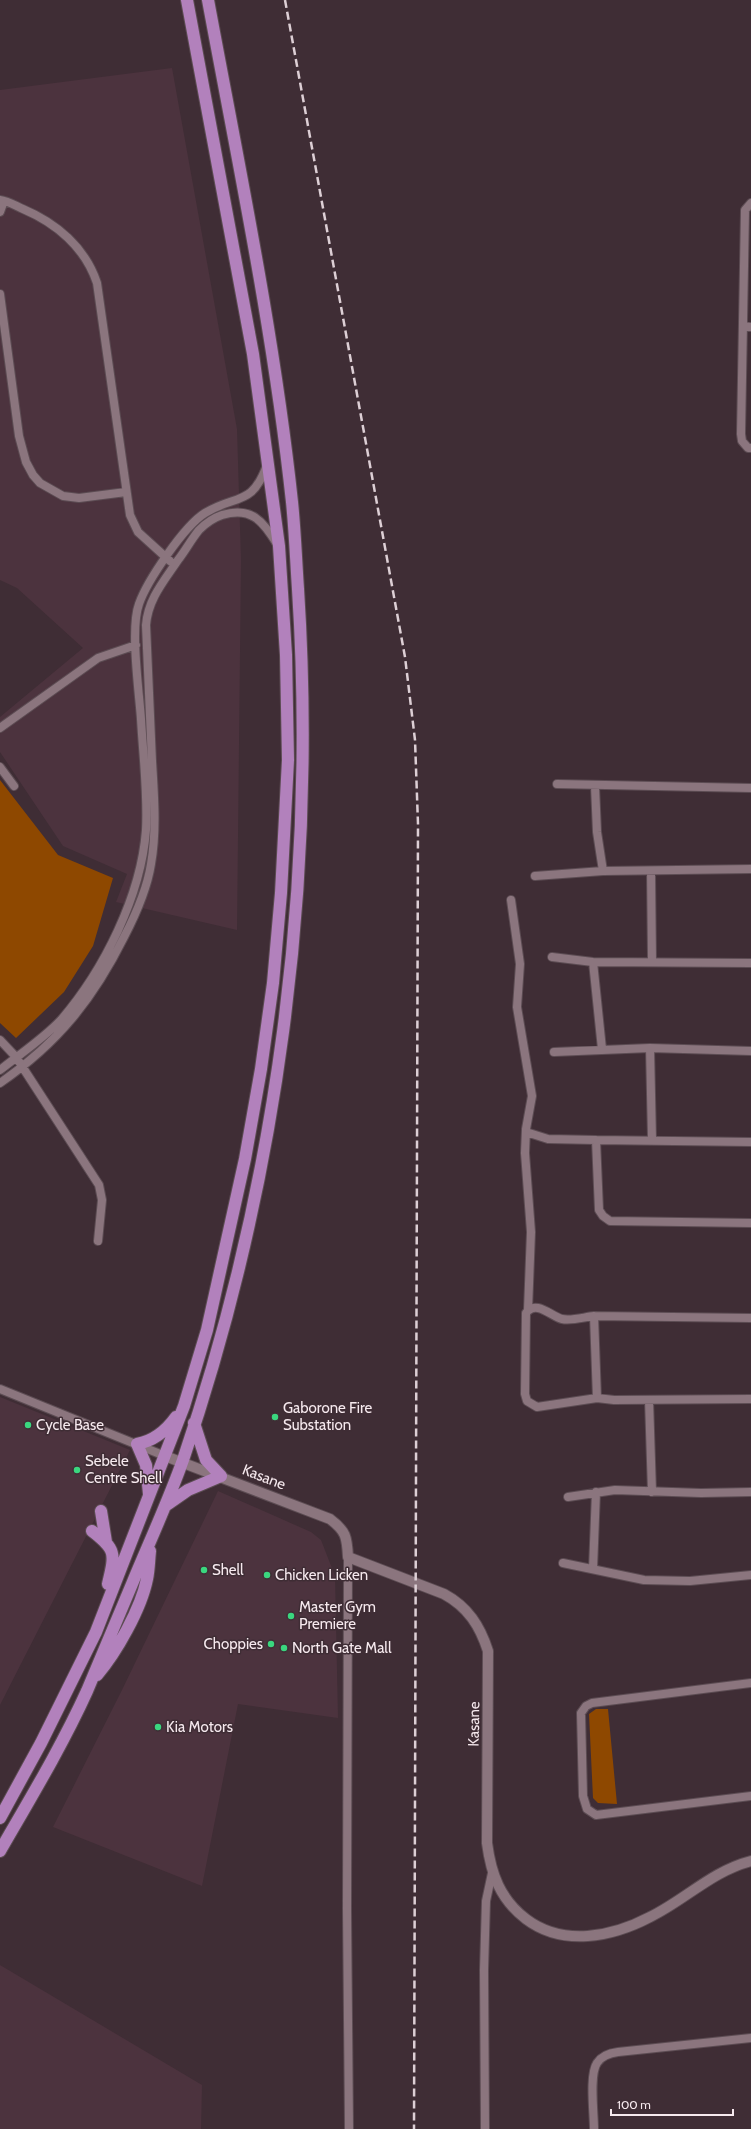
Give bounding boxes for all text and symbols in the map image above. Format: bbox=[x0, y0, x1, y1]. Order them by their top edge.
place label: Gaborone Fire Substation bbox=[283, 1399, 373, 1434]
marker: Gaborone Fire Substation bbox=[270, 1412, 280, 1422]
place label: Cycle Base bbox=[36, 1416, 104, 1434]
marker: Cycle Base bbox=[23, 1420, 33, 1430]
place label: Sebele Centre Shell bbox=[85, 1452, 163, 1487]
street label: Kasane bbox=[240, 1461, 289, 1494]
marker: Sebele Centre Shell bbox=[72, 1465, 82, 1475]
place label: Shell bbox=[212, 1561, 244, 1579]
marker: Shell bbox=[199, 1565, 209, 1575]
place label: Chicken Licken bbox=[275, 1566, 368, 1584]
marker: Chicken Licken bbox=[262, 1570, 272, 1580]
place label: Master Gym Premiere bbox=[299, 1598, 376, 1633]
marker: Master Gym Premiere bbox=[286, 1611, 296, 1621]
place label: Choppies bbox=[204, 1635, 263, 1653]
marker: Choppies bbox=[266, 1639, 276, 1649]
place label: North Gate Mall bbox=[292, 1639, 392, 1657]
marker: North Gate Mall bbox=[279, 1643, 289, 1653]
street label: Kasane bbox=[465, 1701, 483, 1747]
place label: Kia Motors bbox=[166, 1718, 233, 1736]
marker: Kia Motors bbox=[153, 1722, 163, 1732]
scale bar bbox=[611, 2091, 733, 2117]
text: 100 m bbox=[617, 2097, 651, 2112]

